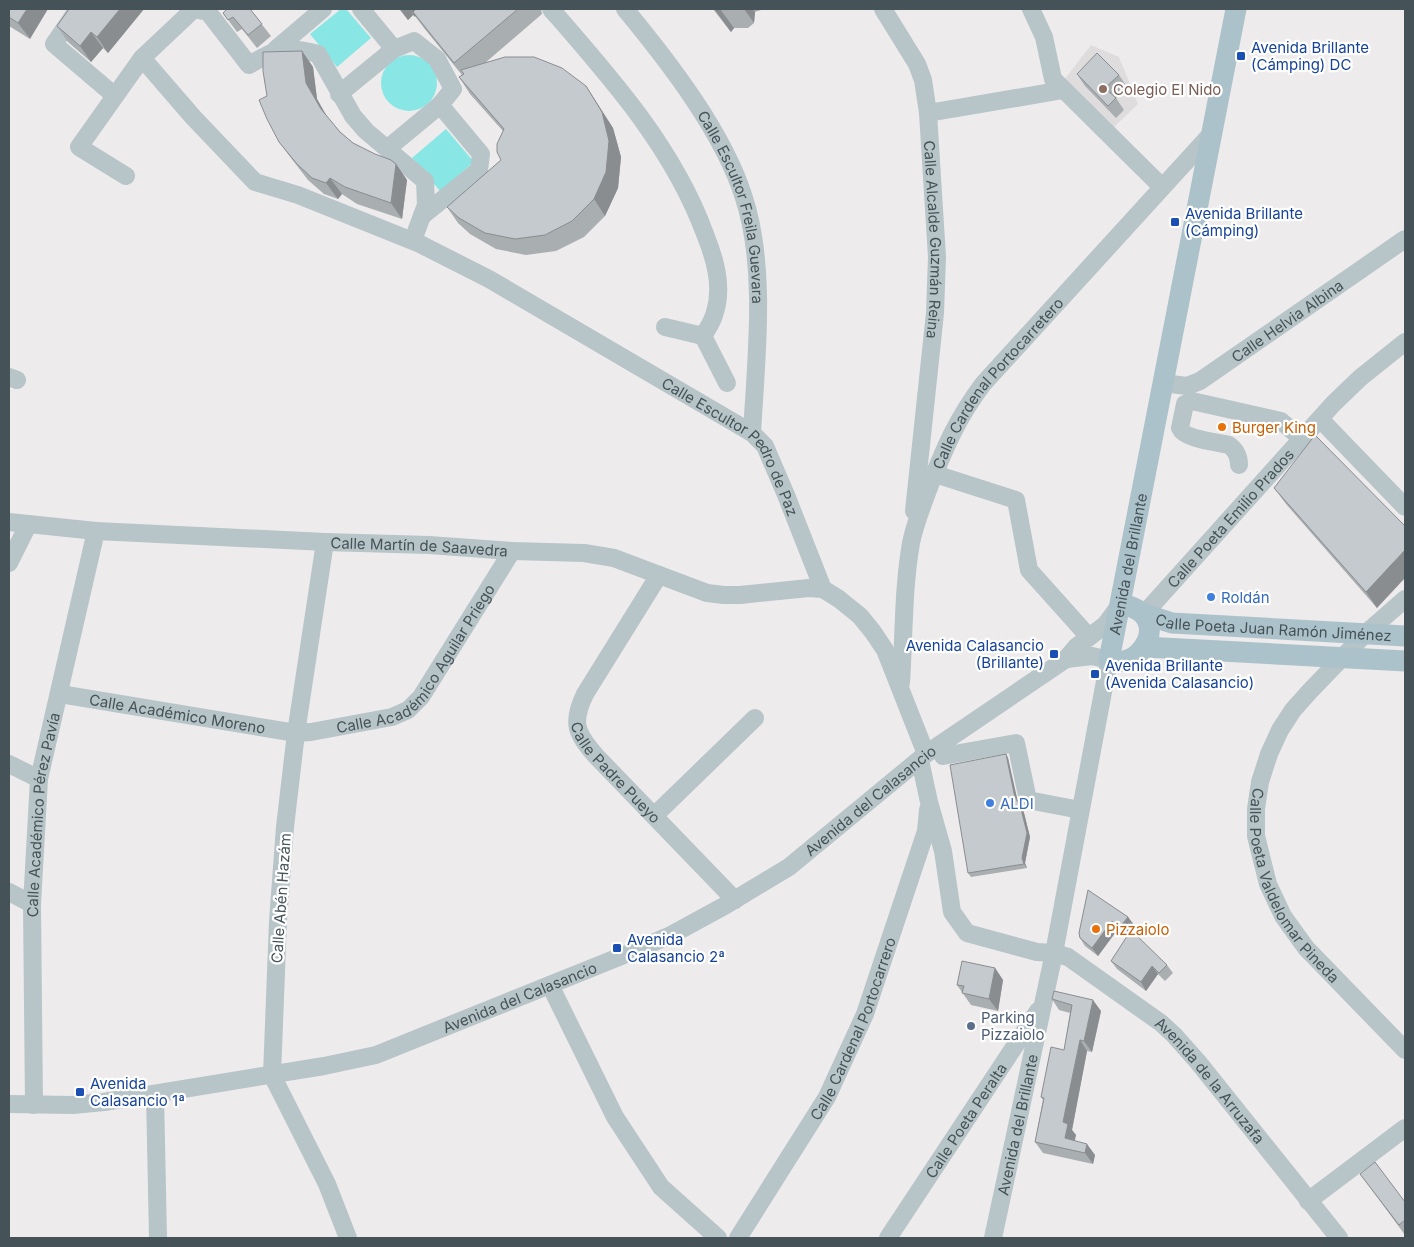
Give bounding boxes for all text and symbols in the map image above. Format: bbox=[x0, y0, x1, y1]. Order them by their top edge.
place label: Avenida Brillante (Cámping) DC bbox=[1251, 38, 1369, 74]
marker: Avenida Brillante (Cámping) DC bbox=[1235, 50, 1247, 62]
place label: Colegio El Nido bbox=[1113, 80, 1221, 99]
marker: Colegio El Nido bbox=[1097, 83, 1109, 95]
street label: Calle Escultor Freila Guevara bbox=[694, 107, 768, 304]
street label: Calle Alcalde Guzmán Reina bbox=[920, 140, 946, 340]
place label: Avenida Brillante (Cámping) bbox=[1185, 204, 1303, 240]
marker: Avenida Brillante (Cámping) bbox=[1169, 216, 1181, 228]
street label: Calle Helvia Albina bbox=[1227, 275, 1347, 366]
street label: Calle Cardenal Portocarretero bbox=[928, 293, 1067, 472]
street label: Calle Escultor Pedro de Paz bbox=[659, 373, 803, 519]
place label: Burger King bbox=[1232, 418, 1316, 437]
marker: Burger King bbox=[1216, 421, 1228, 433]
street label: Calle Poeta Emilio Prados bbox=[1163, 445, 1298, 592]
street label: Avenida del Brillante bbox=[1105, 492, 1151, 636]
street label: Calle Martín de Saavedra bbox=[330, 533, 509, 560]
street label: Calle Académico Aguilar Priego bbox=[335, 580, 499, 737]
place label: Roldán bbox=[1221, 588, 1270, 607]
marker: Roldán bbox=[1205, 591, 1217, 603]
street label: Calle Poeta Juan Ramón Jiménez bbox=[1153, 609, 1392, 645]
place label: Avenida Calasancio (Brillante) bbox=[906, 636, 1044, 672]
marker: Avenida Calasancio (Brillante) bbox=[1048, 648, 1060, 660]
place label: Avenida Brillante (Avenida Calasancio) bbox=[1105, 656, 1254, 692]
marker: Avenida Brillante (Avenida Calasancio) bbox=[1089, 668, 1101, 680]
street label: Calle Académico Moreno bbox=[88, 689, 267, 737]
street label: Calle Académico Pérez Pavía bbox=[22, 710, 64, 917]
street label: Calle Padre Pueyo bbox=[567, 720, 665, 827]
street label: Avenida del Calasancio bbox=[801, 741, 939, 860]
street label: Calle Poeta Valdelomar Pineda bbox=[1247, 787, 1344, 986]
place label: ALDI bbox=[1000, 794, 1034, 813]
marker: ALDI bbox=[984, 797, 996, 809]
street label: Calle Abén Hazám bbox=[267, 832, 295, 964]
place label: Pizzaiolo bbox=[1106, 920, 1169, 939]
marker: Pizzaiolo bbox=[1090, 923, 1102, 935]
place label: Avenida Calasancio 2ª bbox=[627, 930, 725, 966]
street label: Calle Cardenal Portocarrero bbox=[805, 934, 900, 1124]
marker: Avenida Calasancio 2ª bbox=[611, 942, 623, 954]
street label: Avenida del Calasancio bbox=[440, 958, 599, 1037]
place label: Parking Pizzaiolo bbox=[981, 1008, 1044, 1044]
street label: Avenida de la Arruzafa bbox=[1152, 1013, 1269, 1147]
marker: Parking Pizzaiolo bbox=[965, 1020, 977, 1032]
street label: Avenida del Brillante bbox=[993, 1052, 1042, 1197]
street label: Calle Poeta Peralta bbox=[921, 1059, 1011, 1182]
place label: Avenida Calasancio 1ª bbox=[90, 1074, 185, 1110]
marker: Avenida Calasancio 1ª bbox=[74, 1086, 86, 1098]

